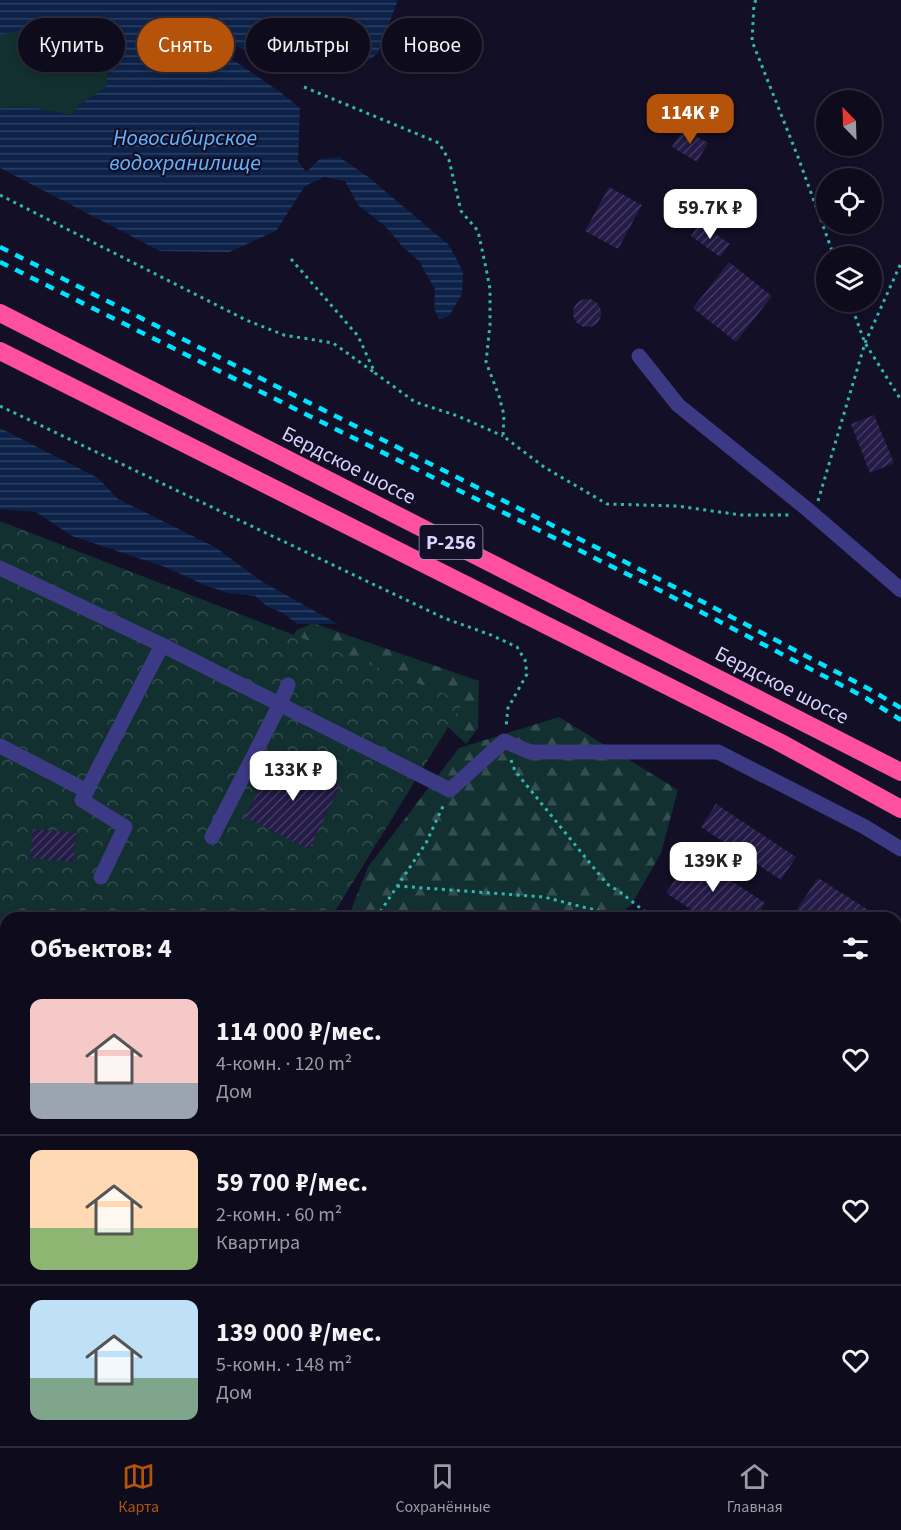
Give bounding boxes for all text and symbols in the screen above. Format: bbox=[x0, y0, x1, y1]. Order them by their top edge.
chip: Купить bbox=[18, 18, 125, 72]
chip: Снять bbox=[137, 18, 234, 72]
chip: Фильтры bbox=[246, 18, 370, 72]
chip: Новое bbox=[382, 18, 482, 72]
north arrow bbox=[816, 90, 882, 156]
map controls bbox=[816, 90, 882, 312]
pin: 114K ₽ bbox=[641, 94, 739, 145]
text: 114K ₽ bbox=[661, 99, 719, 127]
water label: Новосибирское водохранилище bbox=[109, 122, 261, 179]
button: locate bbox=[816, 168, 882, 234]
pin: 59.7K ₽ bbox=[655, 189, 765, 240]
text: 59.7K ₽ bbox=[678, 194, 742, 222]
button: layers bbox=[816, 246, 882, 312]
street label: Бердское шоссе bbox=[277, 418, 421, 512]
road number: Р-256 bbox=[420, 525, 482, 559]
street label: Бердское шоссе bbox=[710, 638, 854, 732]
pin: 133K ₽ bbox=[244, 751, 342, 802]
text: 133K ₽ bbox=[264, 756, 322, 784]
pin: 139K ₽ bbox=[664, 842, 762, 893]
text: 139K ₽ bbox=[684, 847, 742, 875]
text: Объектов: 4 bbox=[30, 930, 172, 967]
icon: filters bbox=[839, 932, 872, 965]
text: 114 000 ₽/мес. bbox=[216, 1013, 382, 1050]
icon: home bbox=[78, 1023, 150, 1095]
icon: heart bbox=[839, 1043, 872, 1076]
text: 4-комн. · 120 m² bbox=[216, 1050, 352, 1078]
text: Дом bbox=[216, 1078, 252, 1106]
text: 59 700 ₽/мес. bbox=[216, 1164, 368, 1201]
icon: home bbox=[78, 1174, 150, 1246]
icon: heart bbox=[839, 1194, 872, 1227]
text: 2-комн. · 60 m² bbox=[216, 1201, 342, 1229]
text: Квартира bbox=[216, 1229, 300, 1257]
text: 139 000 ₽/мес. bbox=[216, 1314, 382, 1351]
icon: home bbox=[78, 1324, 150, 1396]
icon: heart bbox=[839, 1344, 872, 1377]
text: 5-комн. · 148 m² bbox=[216, 1351, 352, 1379]
text: Дом bbox=[216, 1379, 252, 1407]
tab: Карта bbox=[118, 1460, 159, 1518]
tab: Сохранённые bbox=[395, 1460, 490, 1518]
tab: Главная bbox=[727, 1460, 783, 1518]

